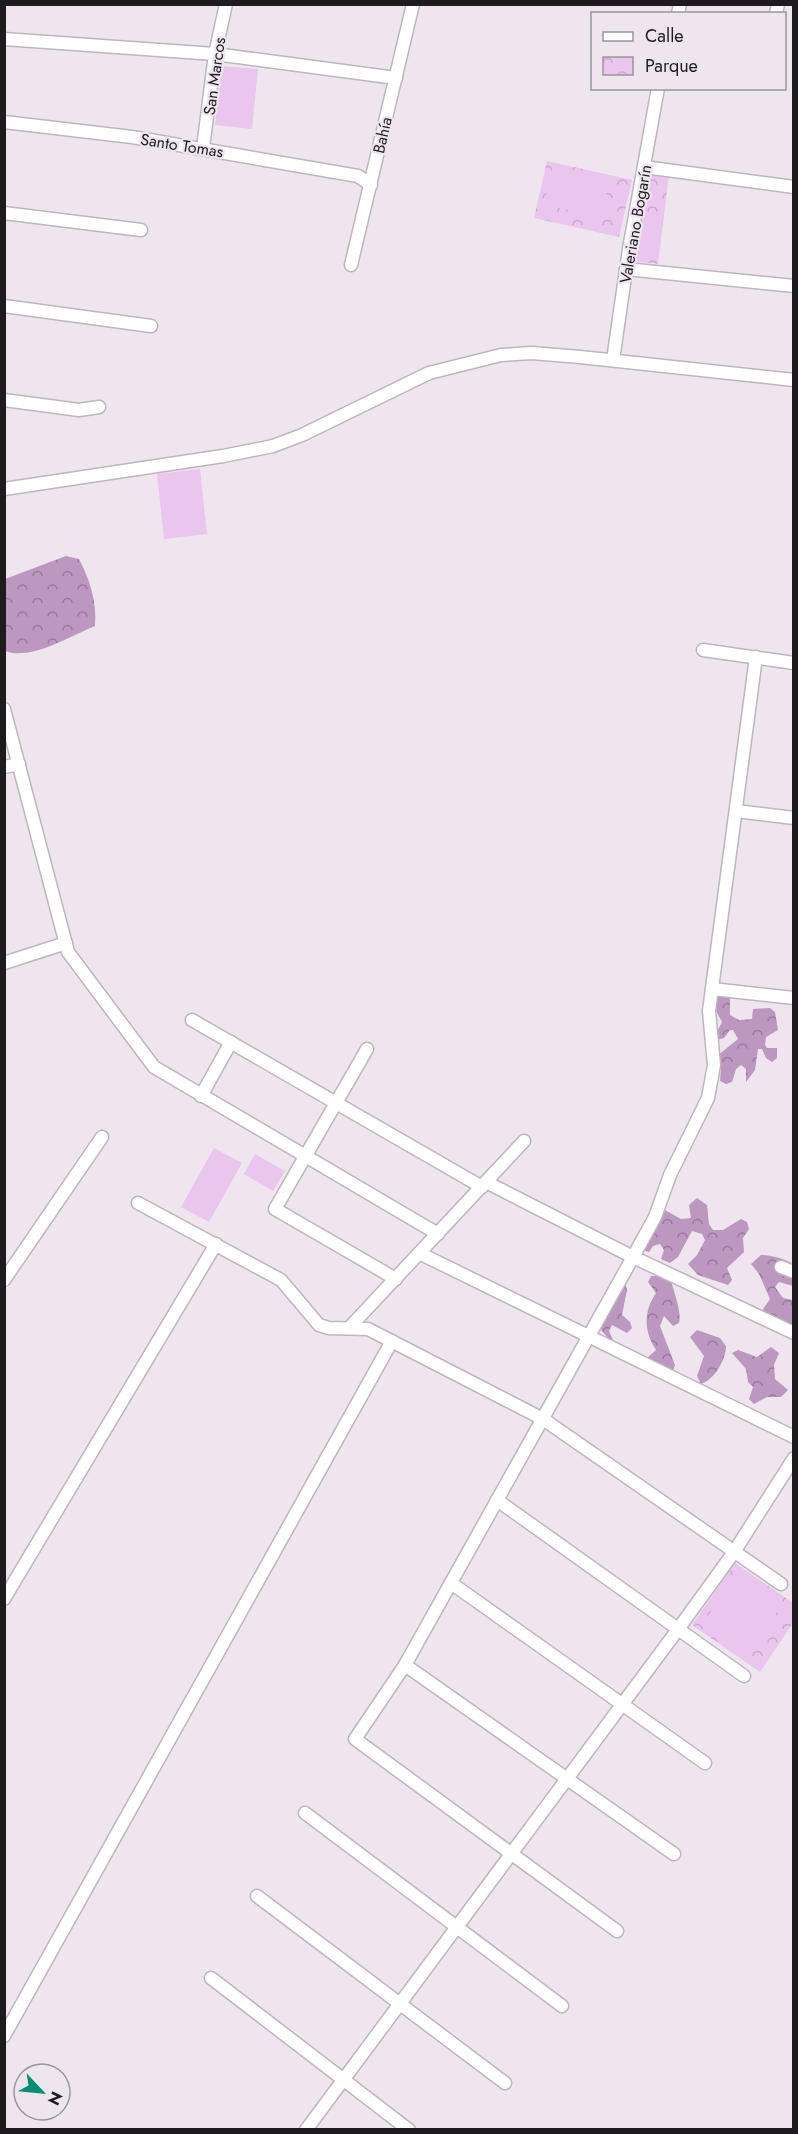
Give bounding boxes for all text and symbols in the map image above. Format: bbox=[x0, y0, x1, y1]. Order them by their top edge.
legend bbox=[591, 12, 786, 90]
text: Calle bbox=[645, 23, 684, 49]
street label: San Marcos bbox=[198, 36, 231, 116]
text: Parque bbox=[645, 53, 698, 79]
street label: Bahía bbox=[367, 115, 398, 156]
street label: Santo Tomas bbox=[139, 128, 225, 163]
street label: Valeriano Bogarín bbox=[614, 163, 657, 285]
north arrow bbox=[12, 2062, 72, 2122]
text: N bbox=[42, 2088, 68, 2109]

